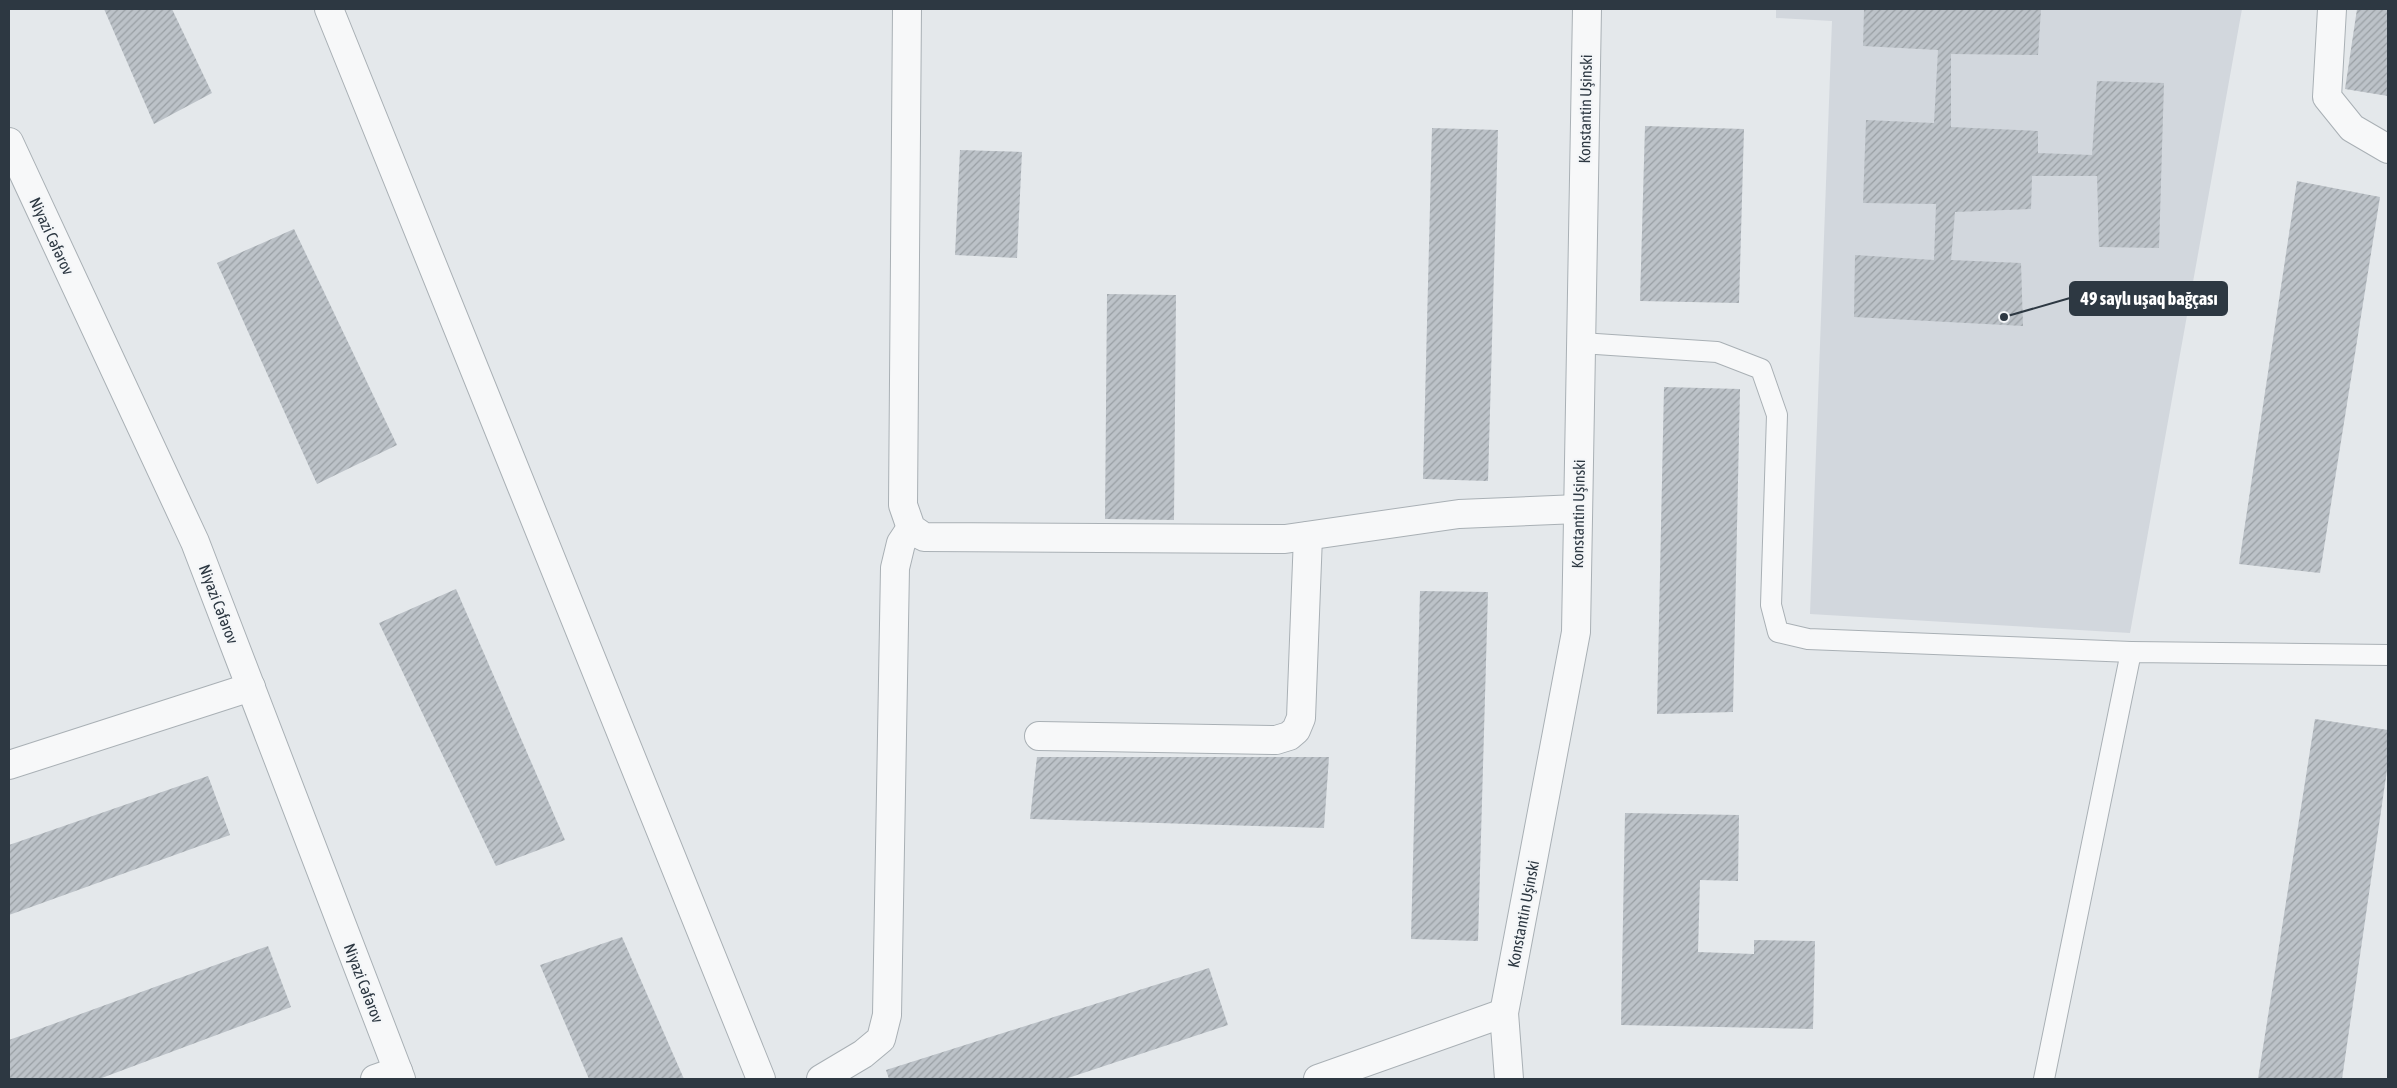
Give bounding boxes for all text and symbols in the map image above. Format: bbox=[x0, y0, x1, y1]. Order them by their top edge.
street label: Konstantin Uşinski bbox=[1575, 54, 1596, 164]
street label: Niyazi Cəfərov bbox=[25, 194, 78, 278]
callout: 49 saylı uşaq bağçası bbox=[2070, 282, 2227, 315]
text: 49 saylı uşaq bağçası bbox=[2079, 288, 2218, 309]
street label: Konstantin Uşinski bbox=[1568, 459, 1589, 569]
street label: Niyazi Cəfərov bbox=[195, 562, 242, 647]
street label: Konstantin Uşinski bbox=[1504, 859, 1543, 969]
street label: Niyazi Cəfərov bbox=[340, 941, 387, 1026]

